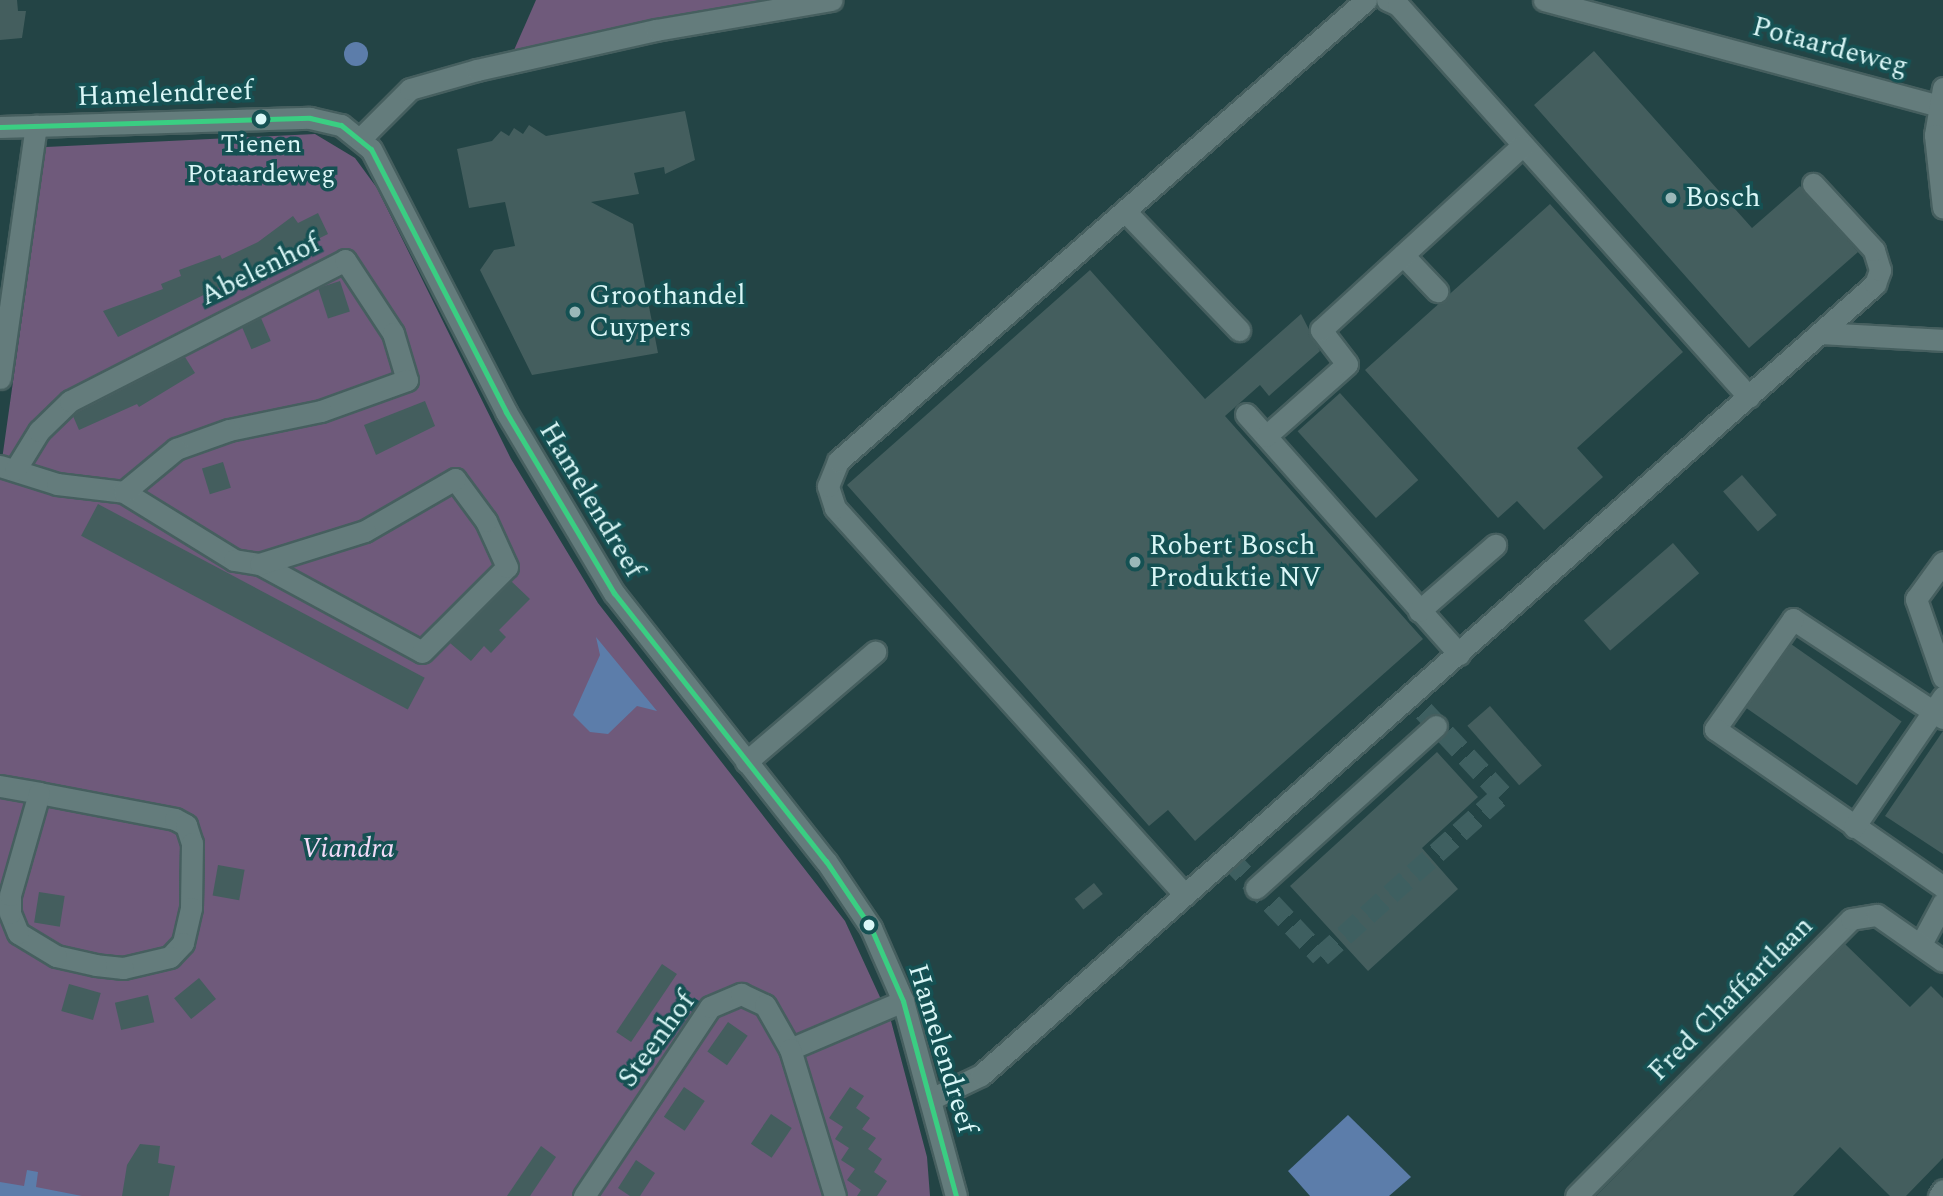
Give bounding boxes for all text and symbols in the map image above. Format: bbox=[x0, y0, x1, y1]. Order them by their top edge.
street label: Potaardeweg bbox=[1748, 10, 1912, 84]
street label: Hamelendreef bbox=[77, 74, 253, 114]
marker: Tienen Potaardeweg bbox=[254, 112, 268, 126]
place label: Tienen Potaardeweg bbox=[187, 129, 335, 190]
place label: Bosch bbox=[1685, 181, 1761, 215]
marker: Bosch bbox=[1663, 190, 1679, 206]
street label: Abelenhof bbox=[195, 227, 325, 313]
place label: Groothandel Cuypers bbox=[589, 279, 745, 345]
marker: Groothandel Cuypers bbox=[567, 304, 583, 320]
street label: Hamelendreef bbox=[531, 416, 651, 584]
place label: Robert Bosch Produktie NV bbox=[1149, 529, 1321, 595]
marker: Robert Bosch Produktie NV bbox=[1127, 554, 1143, 570]
park label: Viandra bbox=[301, 832, 395, 866]
street label: Fred Chaffartlaan bbox=[1642, 910, 1820, 1088]
unlabelled marker bbox=[862, 918, 876, 932]
street label: Hamelendreef bbox=[900, 960, 984, 1138]
street label: Steenhof bbox=[611, 986, 703, 1094]

